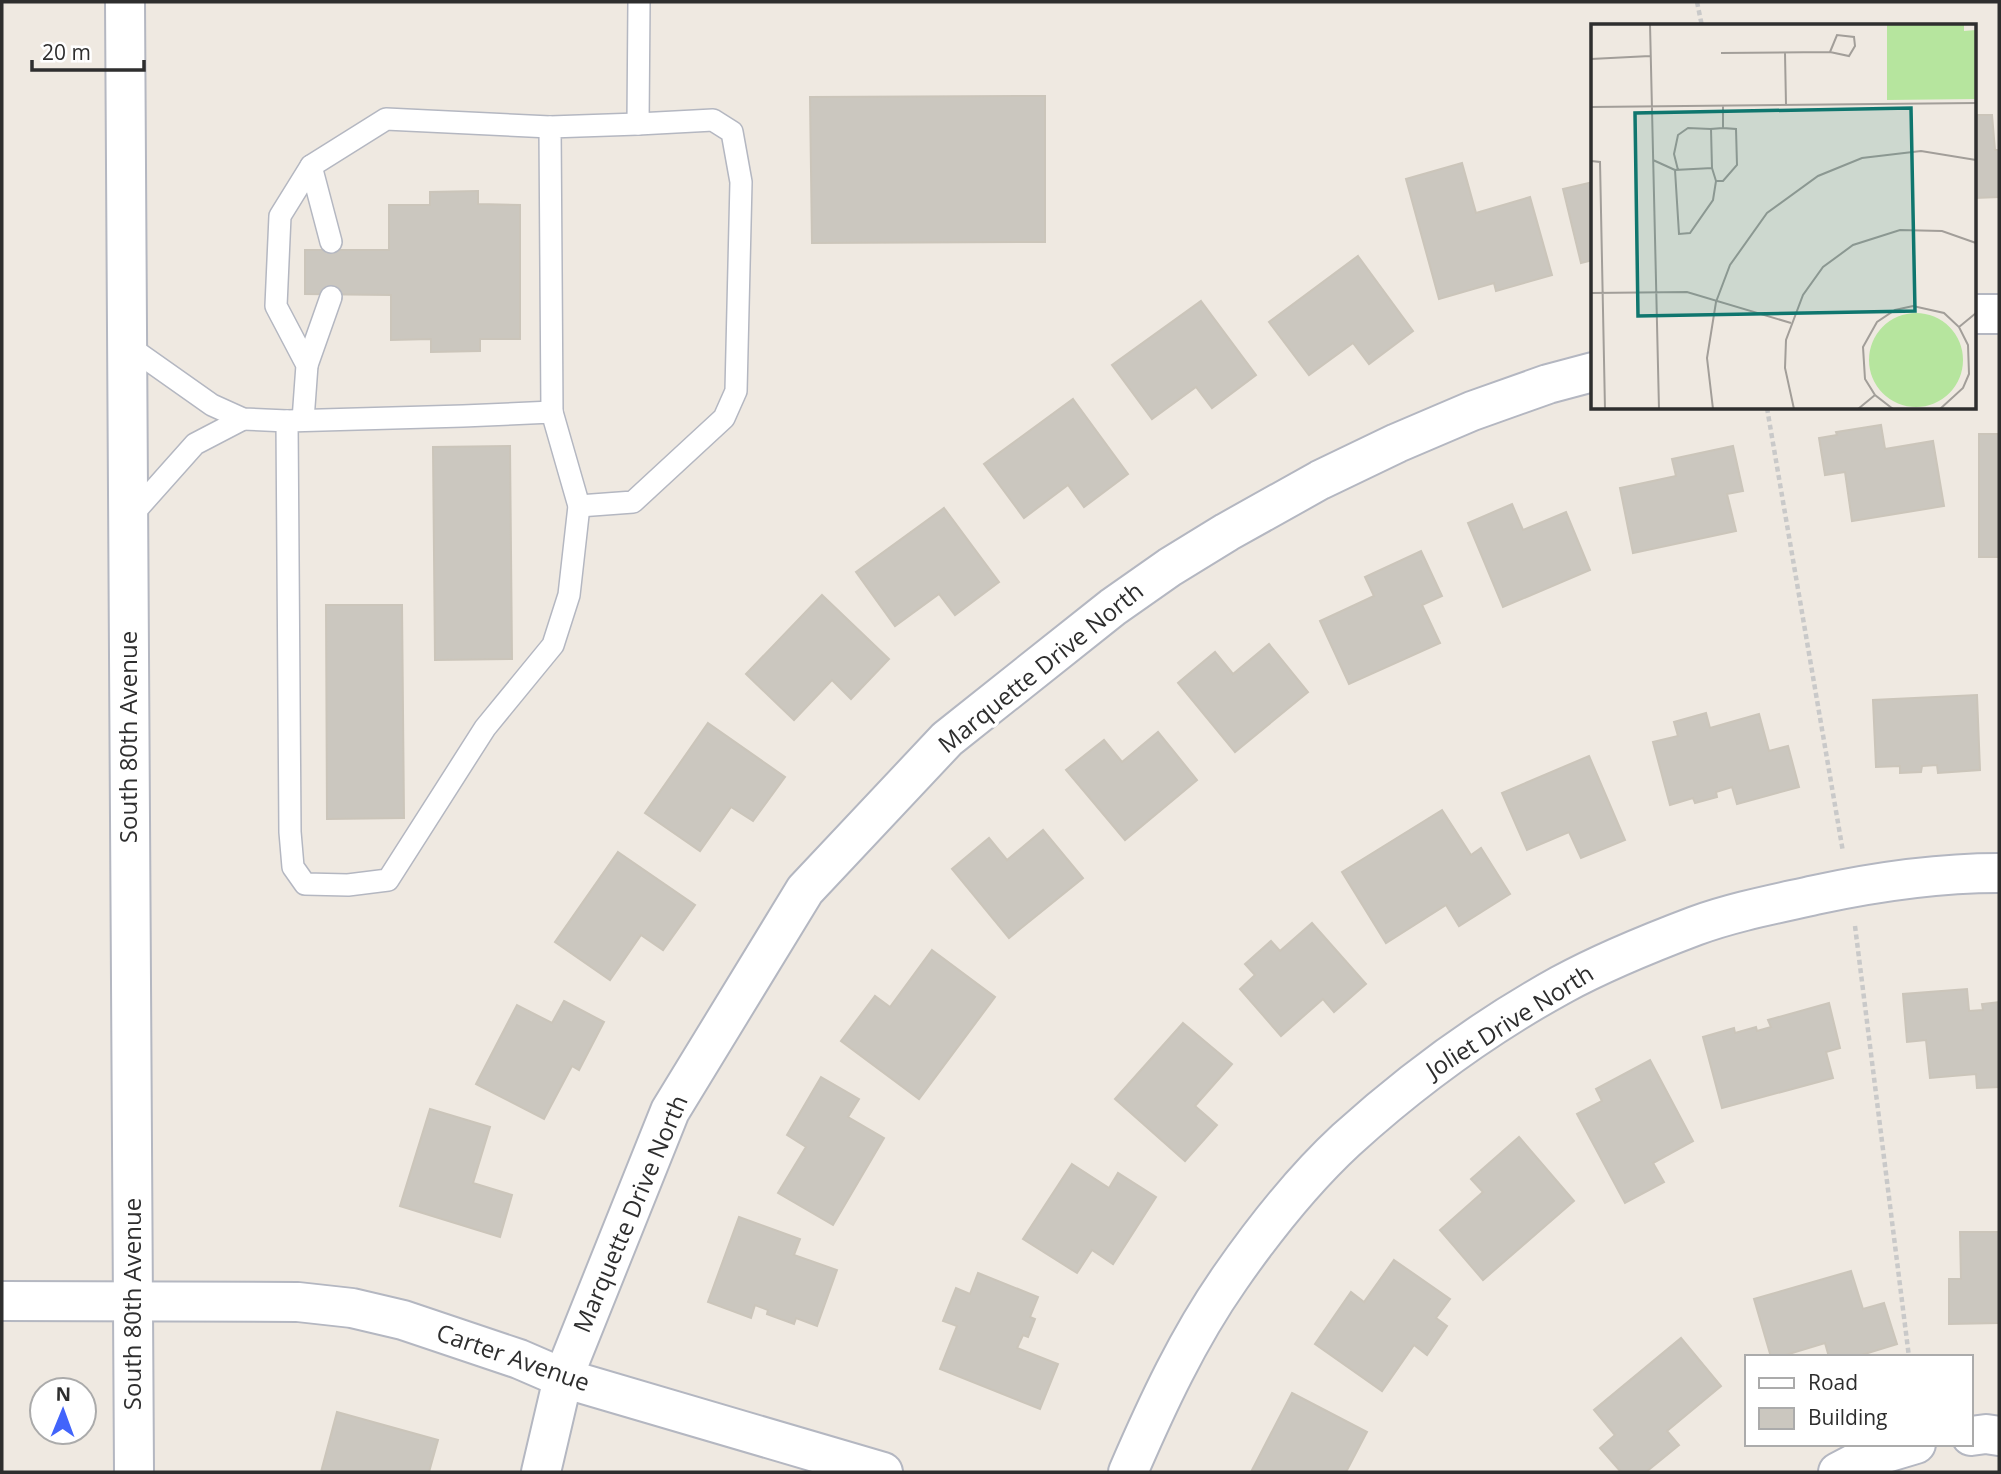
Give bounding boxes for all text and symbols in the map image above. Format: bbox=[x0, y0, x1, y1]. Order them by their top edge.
inset map bbox=[1591, 24, 1976, 410]
scale bar bbox=[32, 28, 144, 72]
text: 20 m bbox=[42, 38, 91, 66]
street label: Marquette Drive North bbox=[931, 574, 1150, 760]
street label: South 80th Avenue bbox=[111, 631, 144, 843]
street label: Joliet Drive North bbox=[1417, 956, 1599, 1087]
street label: Marquette Drive North bbox=[565, 1090, 695, 1337]
street label: South 80th Avenue bbox=[115, 1198, 148, 1410]
street label: Carter Avenue bbox=[433, 1315, 594, 1398]
legend bbox=[1745, 1355, 1973, 1446]
text: Road bbox=[1808, 1368, 1858, 1396]
north arrow bbox=[28, 1376, 98, 1446]
text: N bbox=[55, 1381, 71, 1407]
text: Building bbox=[1808, 1403, 1887, 1431]

